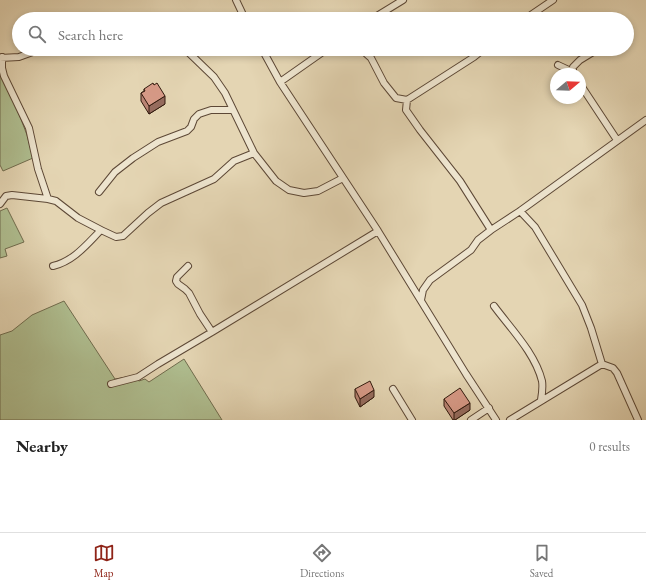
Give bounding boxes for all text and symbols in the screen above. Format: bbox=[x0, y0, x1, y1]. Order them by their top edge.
search box bbox=[12, 12, 634, 56]
icon: search bbox=[26, 23, 48, 45]
text: Search here bbox=[58, 25, 123, 44]
north arrow bbox=[550, 68, 586, 104]
text: Nearby bbox=[16, 435, 68, 457]
text: 0 results bbox=[589, 438, 630, 455]
tab: Map bbox=[93, 542, 115, 580]
tab: Directions bbox=[300, 542, 344, 580]
tab: Saved bbox=[530, 542, 553, 580]

